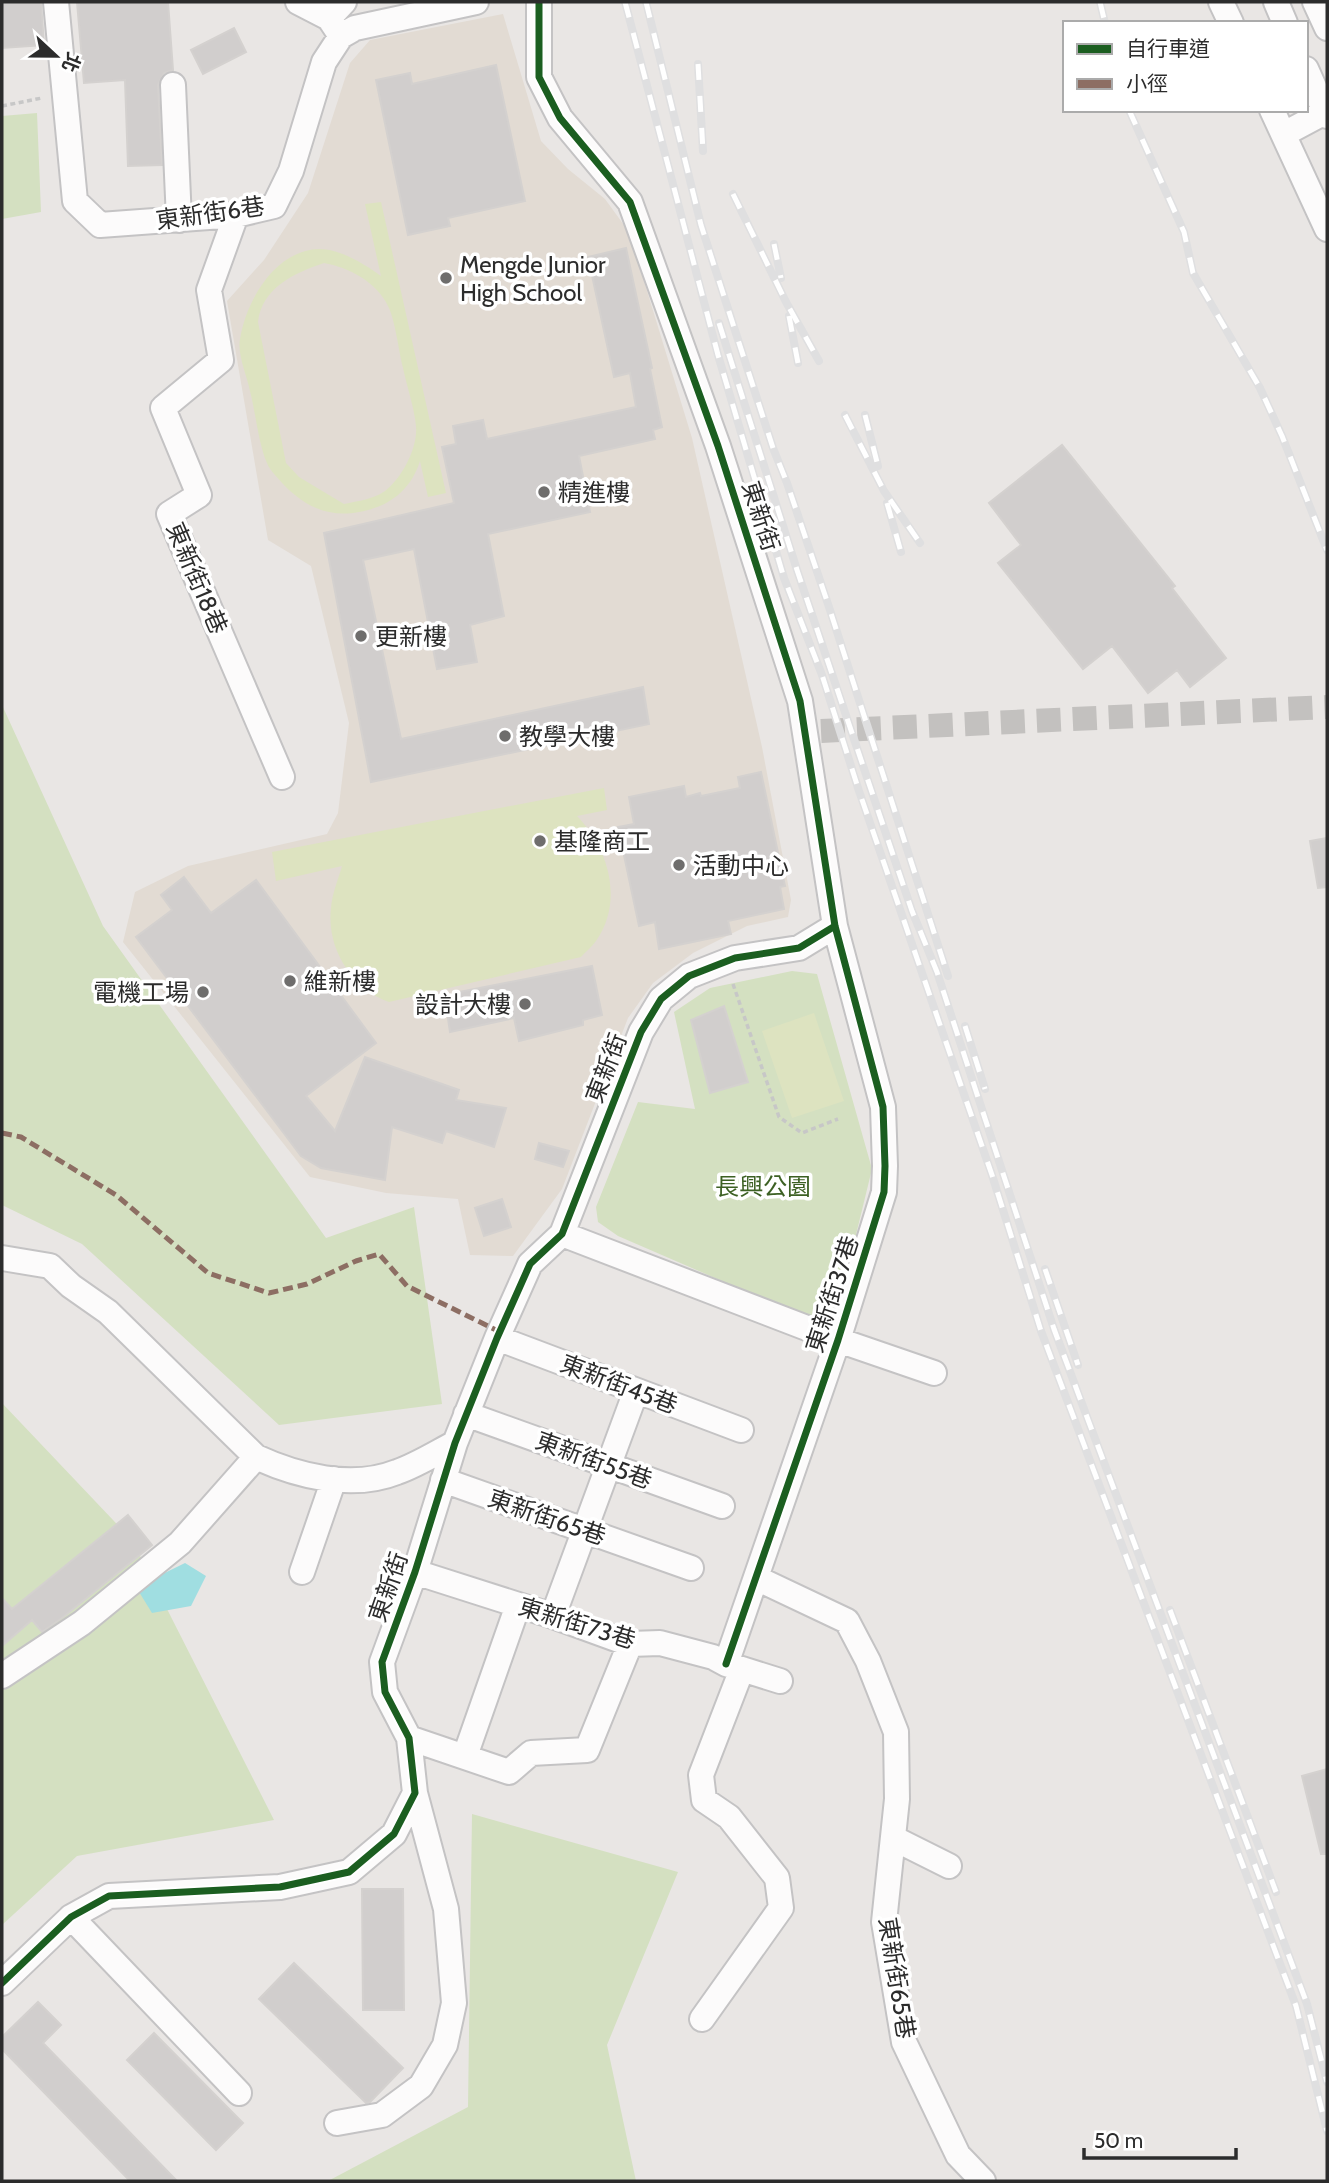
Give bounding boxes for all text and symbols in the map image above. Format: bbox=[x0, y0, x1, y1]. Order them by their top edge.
north arrow bbox=[21, 21, 91, 91]
legend bbox=[1063, 21, 1308, 112]
text: 自行車道 bbox=[1126, 36, 1210, 61]
text: 北 bbox=[57, 49, 86, 75]
text: 小徑 bbox=[1126, 71, 1168, 96]
street label: 東新街6巷 bbox=[154, 191, 266, 235]
place label: Mengde Junior High School bbox=[460, 250, 606, 307]
marker: Mengde Junior High School bbox=[438, 270, 454, 286]
street label: 東新街 bbox=[736, 477, 786, 555]
place label: 精進樓 bbox=[558, 478, 630, 507]
marker: 精進樓 bbox=[536, 484, 552, 500]
street label: 東新街18巷 bbox=[161, 518, 233, 638]
place label: 更新樓 bbox=[375, 622, 447, 651]
marker: 更新樓 bbox=[353, 628, 369, 644]
place label: 教學大樓 bbox=[519, 722, 615, 751]
marker: 教學大樓 bbox=[497, 728, 513, 744]
place label: 基隆商工 bbox=[554, 827, 650, 856]
marker: 基隆商工 bbox=[532, 833, 548, 849]
place label: 活動中心 bbox=[693, 851, 789, 880]
marker: 活動中心 bbox=[671, 857, 687, 873]
place label: 維新樓 bbox=[304, 967, 376, 996]
marker: 維新樓 bbox=[282, 973, 298, 989]
place label: 電機工場 bbox=[93, 978, 189, 1007]
marker: 電機工場 bbox=[195, 984, 211, 1000]
place label: 設計大樓 bbox=[415, 990, 511, 1019]
marker: 設計大樓 bbox=[517, 996, 533, 1012]
street label: 東新街 bbox=[580, 1029, 632, 1107]
park label: 長興公園 bbox=[715, 1172, 811, 1201]
street label: 東新街37巷 bbox=[800, 1232, 864, 1356]
street label: 東新街45巷 bbox=[556, 1348, 682, 1420]
street label: 東新街55巷 bbox=[532, 1426, 656, 1494]
street label: 東新街65巷 bbox=[484, 1483, 610, 1551]
street label: 東新街 bbox=[363, 1548, 413, 1626]
street label: 東新街73巷 bbox=[515, 1591, 639, 1655]
street label: 東新街65巷 bbox=[873, 1915, 921, 2041]
scale bar bbox=[1084, 2116, 1236, 2160]
text: 50 m bbox=[1094, 2128, 1143, 2153]

